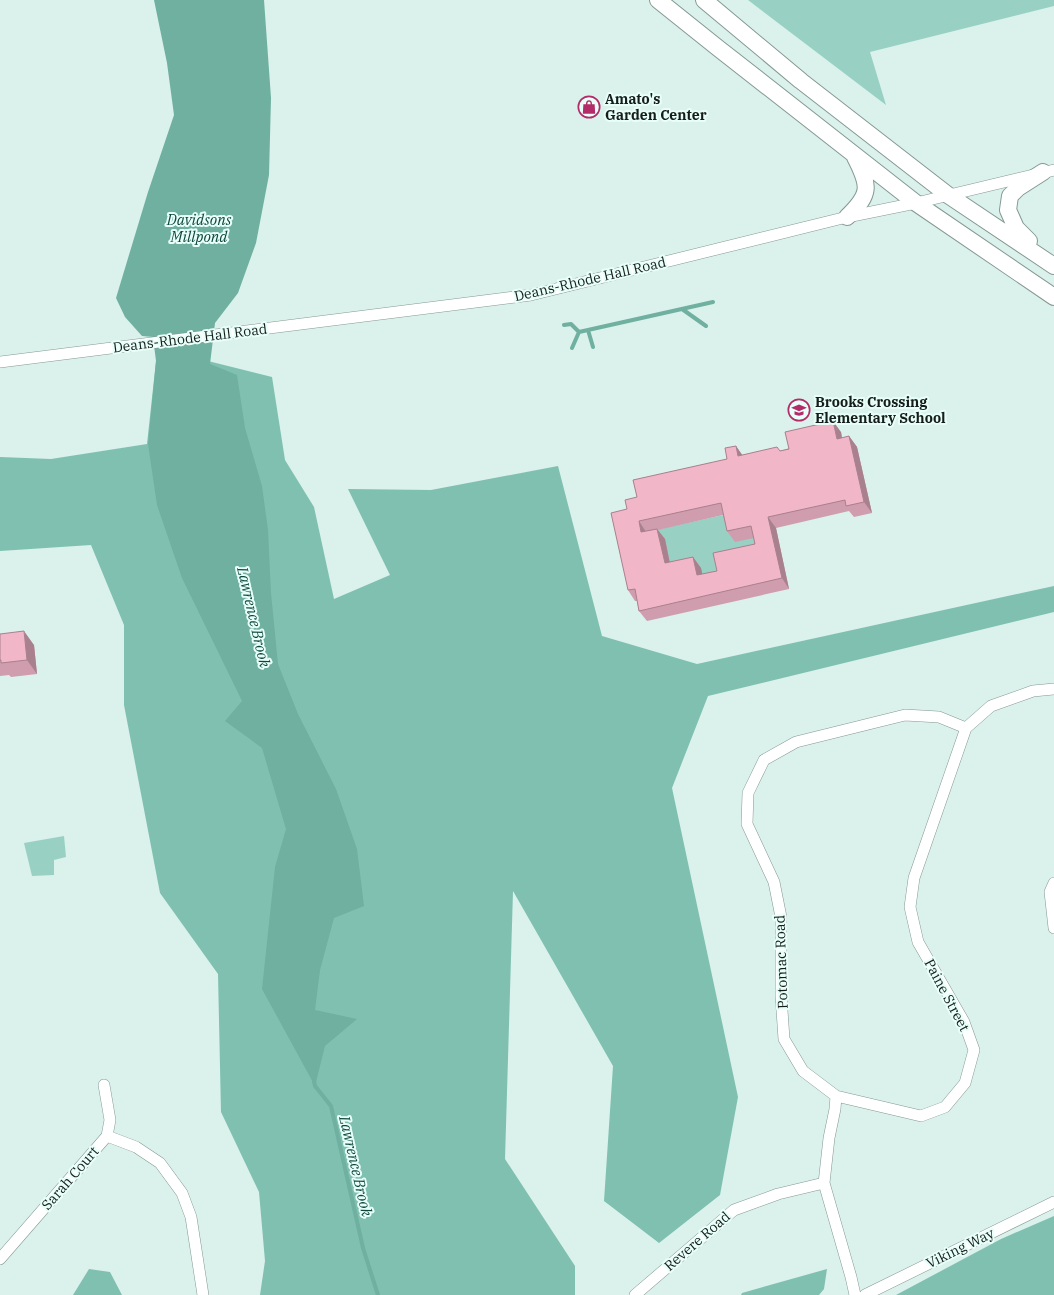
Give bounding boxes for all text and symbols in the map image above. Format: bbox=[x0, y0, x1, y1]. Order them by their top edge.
place label: Amato's Garden Center bbox=[605, 90, 707, 124]
shop icon: Amato's Garden Center bbox=[577, 95, 601, 119]
water label: Davidsons Millpond bbox=[166, 210, 232, 246]
street label: Deans-Rhode Hall Road bbox=[512, 253, 668, 305]
street label: Deans-Rhode Hall Road bbox=[112, 320, 269, 356]
place label: Brooks Crossing Elementary School bbox=[815, 393, 946, 427]
school or university icon: Brooks Crossing Elementary School bbox=[787, 398, 811, 422]
water label: Lawrence Brook bbox=[233, 564, 275, 669]
street label: Potomac Road bbox=[770, 914, 792, 1009]
street label: Paine Street bbox=[920, 956, 974, 1034]
water label: Lawrence Brook bbox=[335, 1113, 377, 1218]
street label: Sarah Court bbox=[37, 1142, 103, 1214]
street label: Revere Road bbox=[660, 1207, 734, 1275]
street label: Viking Way bbox=[923, 1224, 997, 1272]

